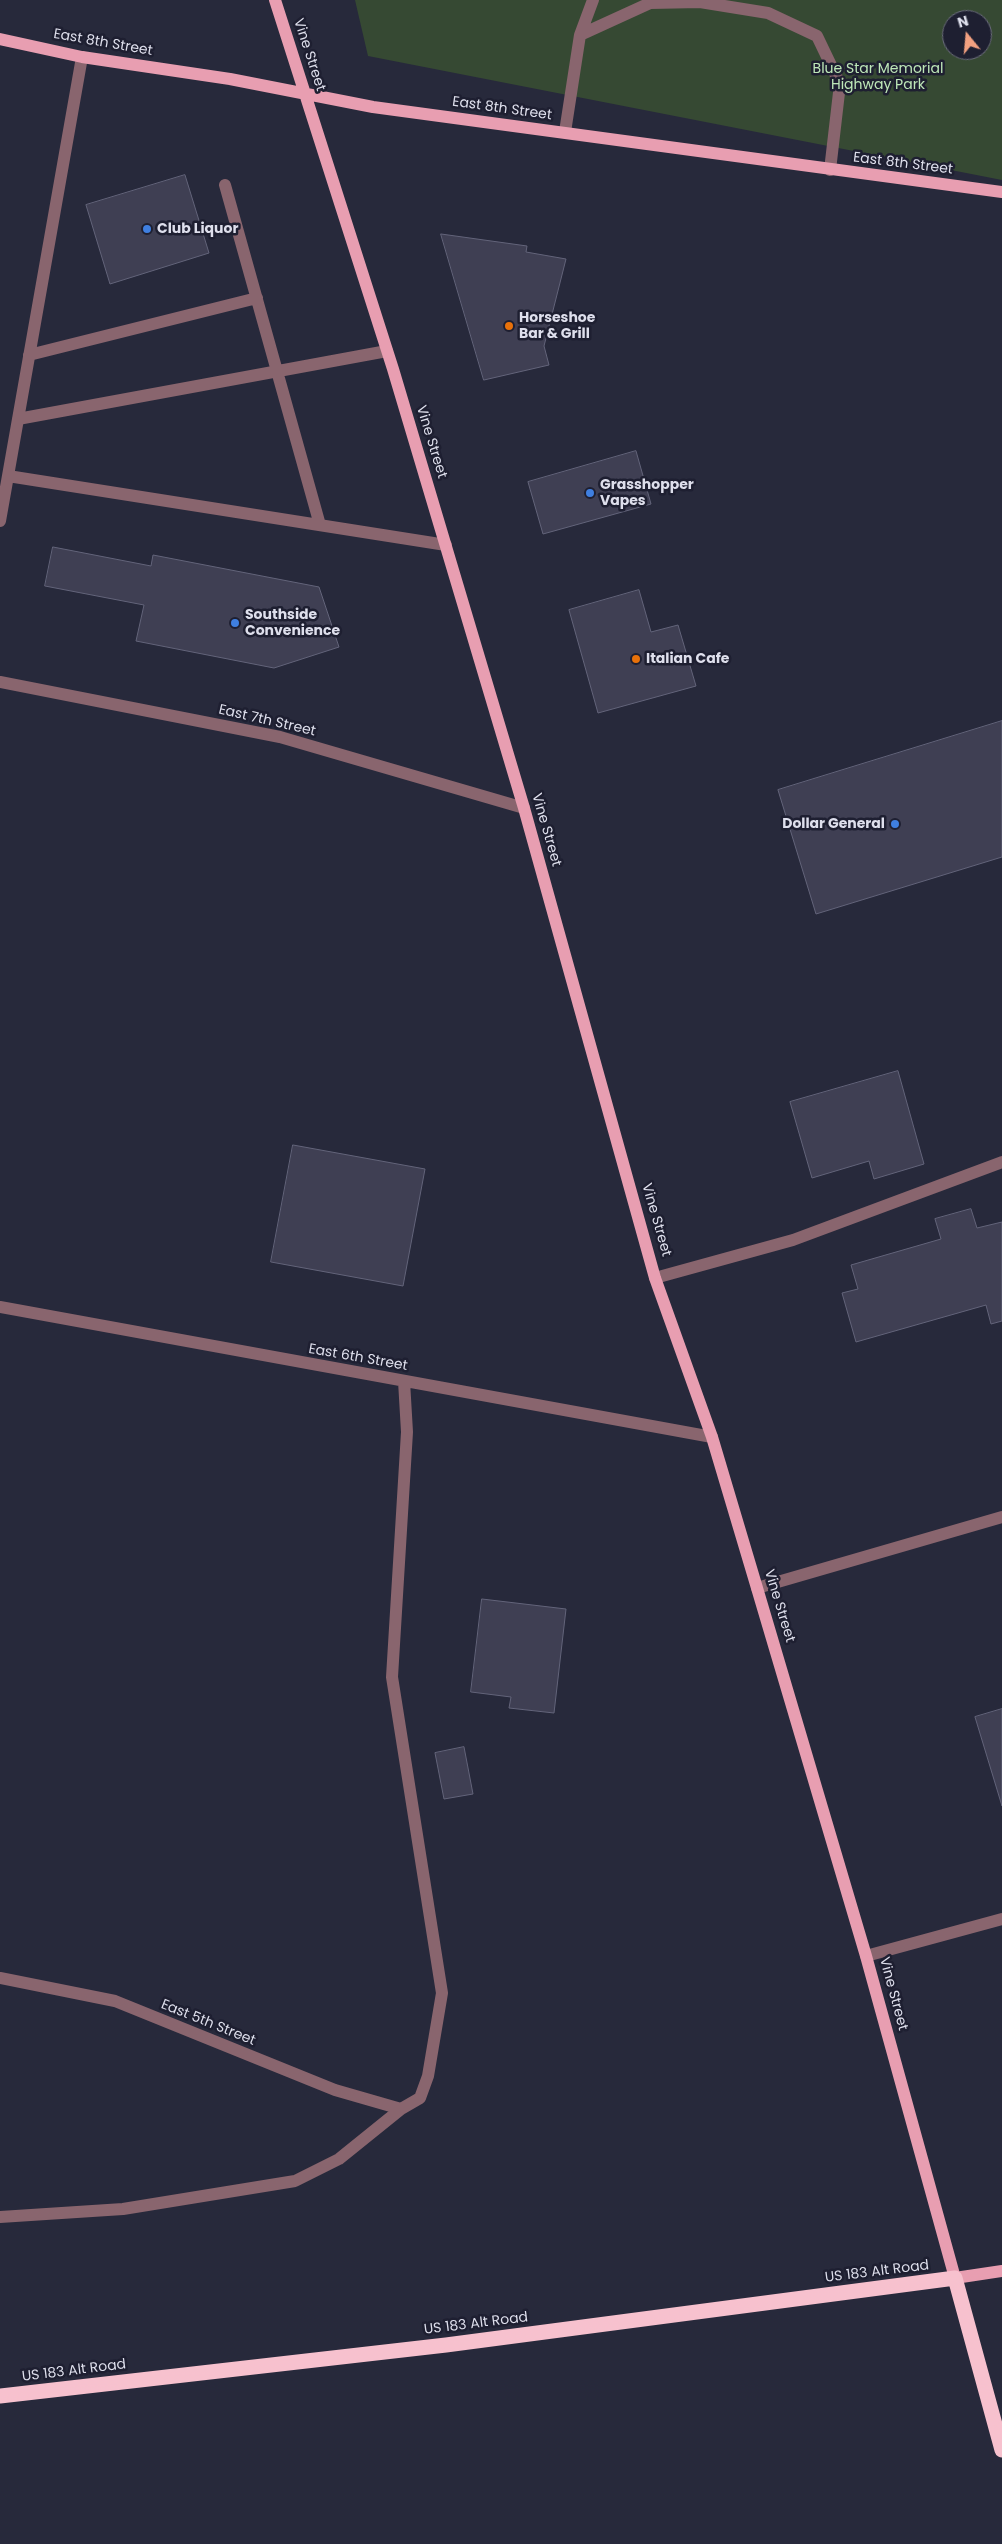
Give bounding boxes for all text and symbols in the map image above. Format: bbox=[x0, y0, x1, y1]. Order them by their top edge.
north arrow bbox=[942, 10, 992, 60]
text: N bbox=[955, 11, 971, 33]
street label: Vine Street bbox=[289, 17, 329, 93]
street label: East 8th Street bbox=[52, 26, 154, 60]
park label: Blue Star Memorial Highway Park bbox=[813, 61, 943, 94]
street label: East 8th Street bbox=[451, 94, 553, 124]
street label: East 8th Street bbox=[852, 150, 954, 178]
place label: Club Liquor bbox=[157, 221, 238, 237]
marker: Club Liquor bbox=[141, 223, 153, 235]
place label: Horseshoe Bar & Grill bbox=[519, 310, 595, 342]
marker: Horseshoe Bar & Grill bbox=[503, 320, 515, 332]
street label: Vine Street bbox=[412, 404, 450, 480]
place label: Grasshopper Vapes bbox=[600, 477, 694, 510]
marker: Grasshopper Vapes bbox=[584, 487, 596, 499]
place label: Southside Convenience bbox=[245, 607, 340, 640]
marker: Southside Convenience bbox=[229, 617, 241, 629]
place label: Italian Cafe bbox=[646, 651, 729, 667]
marker: Italian Cafe bbox=[630, 653, 642, 665]
street label: East 7th Street bbox=[217, 702, 317, 740]
street label: Vine Street bbox=[528, 792, 564, 868]
place label: Dollar General bbox=[782, 816, 885, 832]
marker: Dollar General bbox=[889, 818, 901, 830]
street label: Vine Street bbox=[638, 1182, 674, 1258]
street label: East 6th Street bbox=[307, 1341, 409, 1375]
street label: Vine Street bbox=[760, 1568, 798, 1644]
street label: Vine Street bbox=[875, 1955, 911, 2033]
street label: East 5th Street bbox=[158, 1996, 258, 2050]
street label: US 183 Alt Road bbox=[824, 2257, 930, 2287]
street label: US 183 Alt Road bbox=[423, 2309, 529, 2339]
street label: US 183 Alt Road bbox=[21, 2356, 127, 2386]

